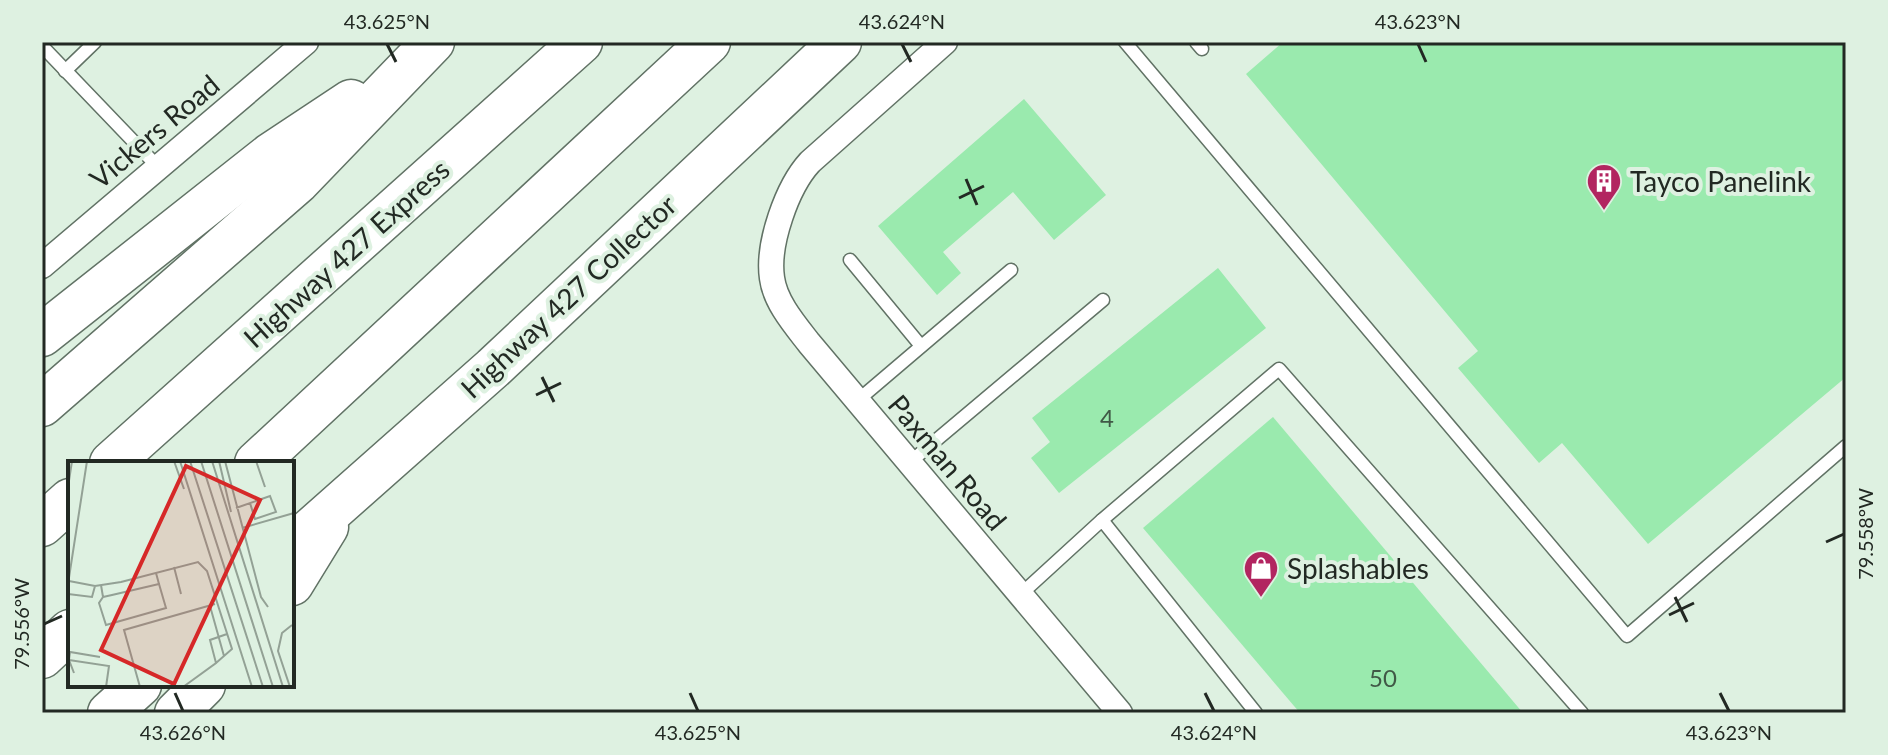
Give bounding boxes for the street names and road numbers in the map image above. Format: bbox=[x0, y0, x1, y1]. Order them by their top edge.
street label: Vickers Road bbox=[82, 67, 226, 195]
street label: Highway 427 Express bbox=[236, 152, 456, 354]
street label: Highway 427 Collector bbox=[453, 187, 683, 405]
street label: Paxman Road bbox=[882, 387, 1014, 537]

